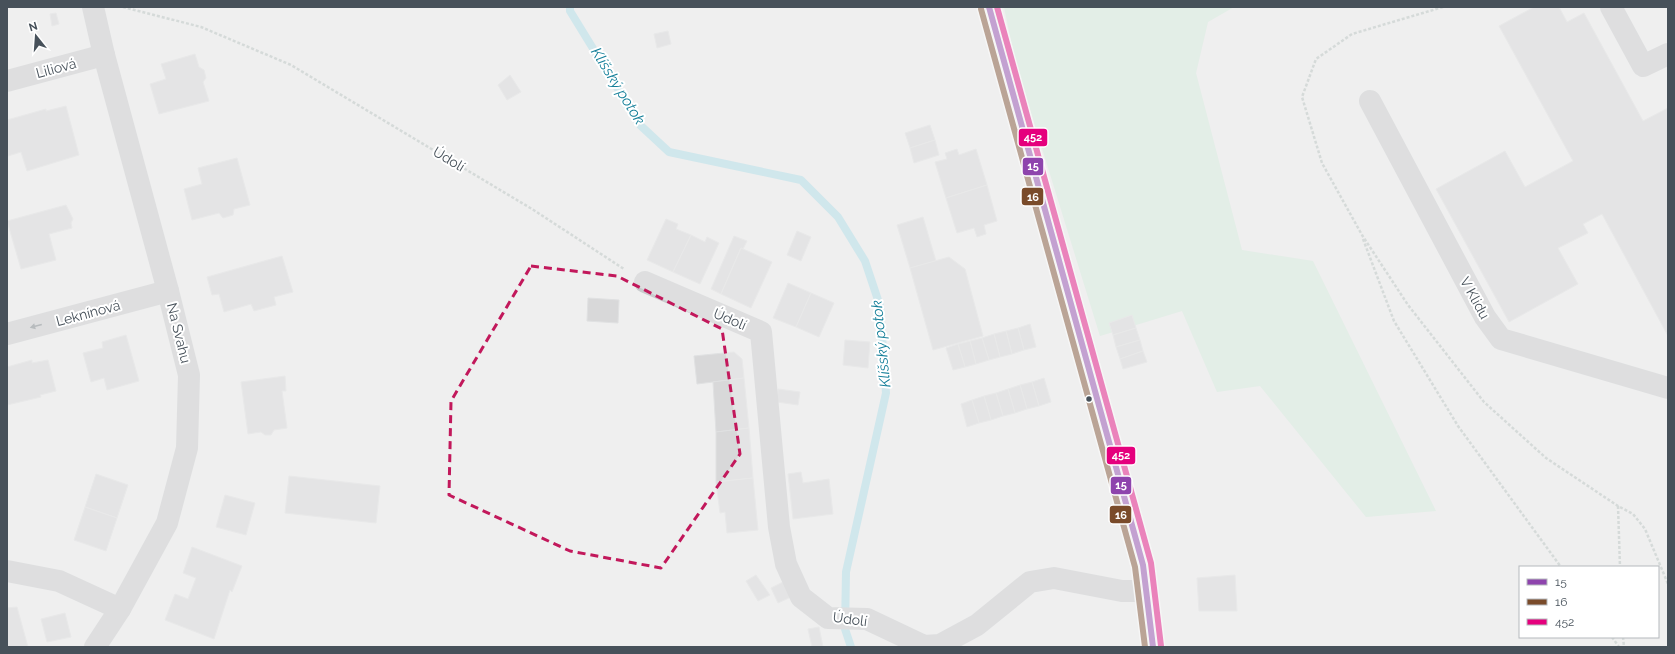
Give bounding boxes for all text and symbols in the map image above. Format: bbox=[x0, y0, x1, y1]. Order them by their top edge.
north arrow bbox=[16, 16, 56, 56]
text: N bbox=[27, 19, 39, 34]
water label: Klíšský potok bbox=[587, 44, 649, 128]
street label: Liliová bbox=[34, 55, 78, 81]
line badge: 452 bbox=[1018, 128, 1048, 147]
text: 452 bbox=[1024, 131, 1042, 144]
street label: Údolí bbox=[430, 142, 469, 175]
line badge: 15 bbox=[1022, 157, 1044, 176]
text: 15 bbox=[1027, 160, 1039, 173]
line badge: 16 bbox=[1021, 187, 1044, 206]
text: 16 bbox=[1027, 191, 1039, 204]
street label: V Klidu bbox=[1457, 274, 1493, 322]
street label: Leknínová bbox=[54, 297, 122, 329]
water label: Klíšský potok bbox=[867, 299, 895, 389]
street label: Na Svahu bbox=[164, 301, 194, 365]
street label: Údolí bbox=[711, 304, 750, 333]
one-way arrow bbox=[30, 324, 42, 330]
unlabelled marker bbox=[1084, 394, 1094, 404]
line badge: 452 bbox=[1106, 446, 1136, 465]
text: 452 bbox=[1112, 449, 1130, 462]
line badge: 15 bbox=[1110, 476, 1132, 495]
text: 15 bbox=[1115, 479, 1127, 492]
line badge: 16 bbox=[1109, 505, 1132, 524]
text: 16 bbox=[1115, 509, 1127, 522]
legend bbox=[1519, 566, 1659, 638]
text: 15 bbox=[1555, 575, 1567, 589]
text: 16 bbox=[1555, 595, 1567, 609]
street label: Údolí bbox=[832, 608, 869, 629]
text: 452 bbox=[1555, 615, 1574, 629]

